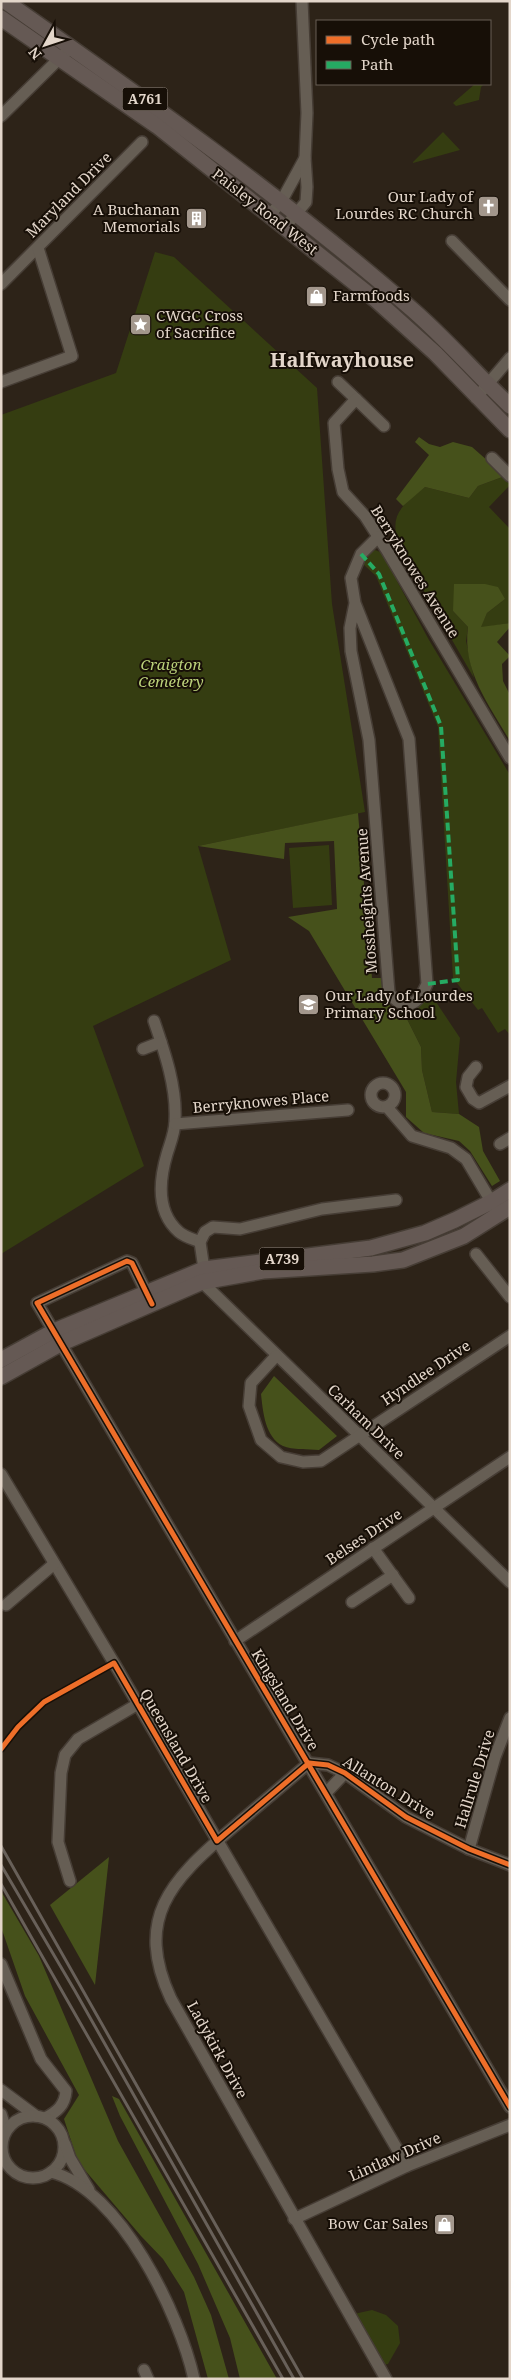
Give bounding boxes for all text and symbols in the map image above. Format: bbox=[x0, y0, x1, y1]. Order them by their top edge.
north arrow bbox=[20, 20, 70, 70]
legend bbox=[316, 20, 491, 85]
text: Cycle path bbox=[361, 29, 436, 49]
text: N bbox=[24, 43, 45, 64]
text: Path bbox=[361, 54, 394, 74]
road number: A761 bbox=[122, 88, 168, 110]
street label: Maryland Drive bbox=[21, 147, 115, 241]
street label: Paisley Road West bbox=[209, 164, 323, 259]
place label: Our Lady of Lourdes RC Church bbox=[336, 186, 474, 223]
church icon: Our Lady of Lourdes RC Church bbox=[477, 194, 501, 218]
place label: A Buchanan Memorials bbox=[93, 199, 180, 236]
building icon: A Buchanan Memorials bbox=[184, 207, 208, 231]
shop icon: Farmfoods bbox=[305, 284, 329, 308]
place label: Farmfoods bbox=[333, 285, 410, 305]
place label: CWGC Cross of Sacrifice bbox=[156, 305, 243, 342]
place icon: CWGC Cross of Sacrifice bbox=[128, 313, 152, 337]
district label: Halfwayhouse bbox=[270, 346, 414, 373]
street label: Berryknowes Avenue bbox=[367, 501, 465, 642]
park label: Craigton Cemetery bbox=[138, 654, 204, 691]
street label: Mossheights Avenue bbox=[351, 828, 381, 974]
place label: Our Lady of Lourdes Primary School bbox=[325, 985, 473, 1022]
school or university icon: Our Lady of Lourdes Primary School bbox=[297, 993, 321, 1017]
street label: Berryknowes Place bbox=[192, 1085, 330, 1117]
road number: A739 bbox=[260, 1248, 304, 1270]
street label: Hyndlee Drive bbox=[377, 1335, 474, 1409]
street label: Carham Drive bbox=[324, 1379, 410, 1463]
street label: Belses Drive bbox=[322, 1503, 405, 1569]
street label: Kingsland Drive bbox=[248, 1645, 324, 1754]
street label: Queensland Drive bbox=[136, 1685, 218, 1806]
street label: Hallrule Drive bbox=[450, 1727, 499, 1831]
street label: Allanton Drive bbox=[340, 1751, 439, 1823]
street label: Ladykirk Drive bbox=[183, 1997, 253, 2102]
street label: Lintlaw Drive bbox=[346, 2127, 444, 2185]
shop icon: Bow Car Sales bbox=[432, 2212, 456, 2236]
place label: Bow Car Sales bbox=[328, 2213, 428, 2233]

